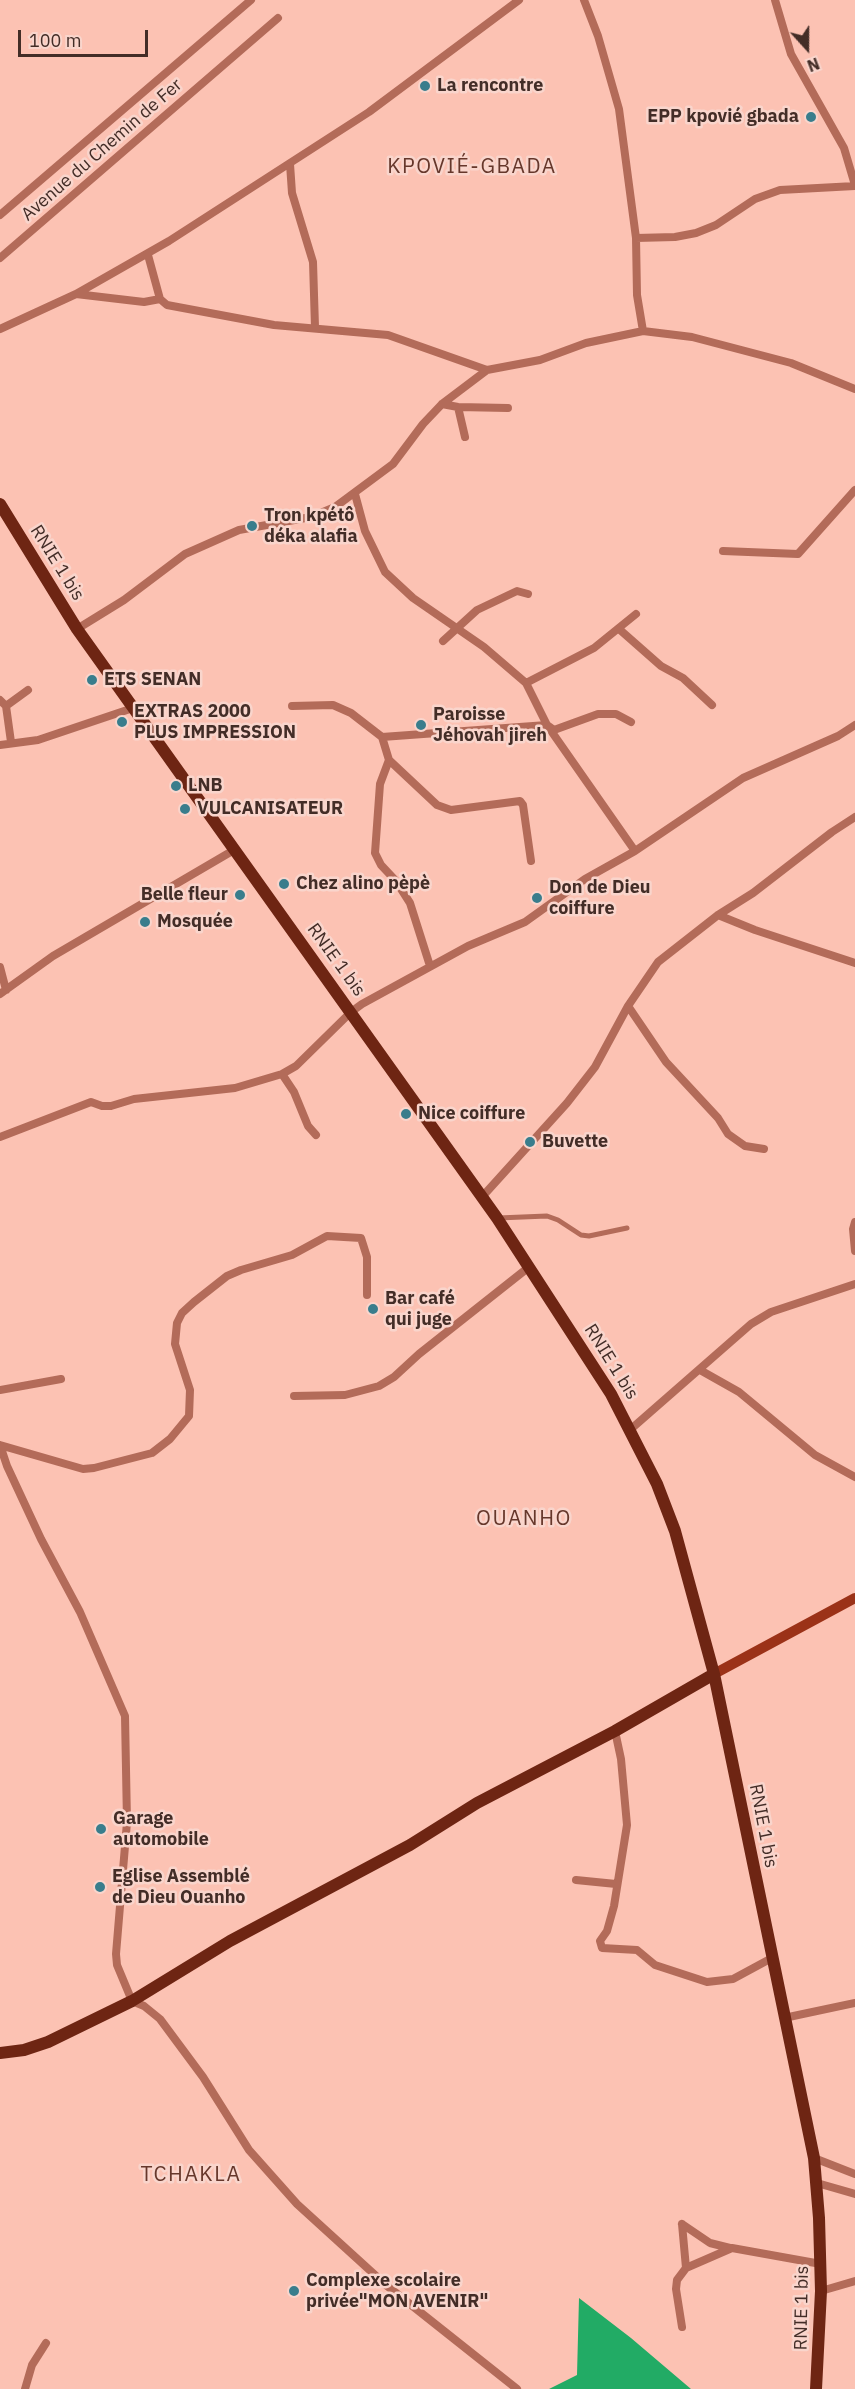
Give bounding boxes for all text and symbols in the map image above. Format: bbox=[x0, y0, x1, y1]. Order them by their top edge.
scale bar bbox=[21, 18, 152, 56]
north arrow bbox=[777, 18, 837, 78]
text: 100 m bbox=[29, 29, 81, 52]
text: N bbox=[804, 53, 822, 76]
street label: Avenue du Chemin de Fer bbox=[17, 74, 187, 226]
place label: La rencontre bbox=[437, 75, 543, 97]
marker: La rencontre bbox=[418, 79, 432, 93]
place label: EPP kpovié gbada bbox=[647, 106, 799, 128]
marker: EPP kpovié gbada bbox=[804, 110, 818, 124]
district label: KPOVIÉ-GBADA bbox=[387, 154, 557, 180]
place label: Tron kpétô déka alafia bbox=[264, 505, 358, 548]
marker: Tron kpétô déka alafia bbox=[245, 519, 259, 533]
street label: RNIE 1 bis bbox=[25, 521, 89, 605]
place label: ETS SENAN bbox=[104, 669, 201, 691]
marker: ETS SENAN bbox=[85, 673, 99, 687]
place label: EXTRAS 2000 PLUS IMPRESSION bbox=[134, 701, 296, 744]
place label: Paroisse Jéhovah jireh bbox=[433, 704, 547, 746]
marker: EXTRAS 2000 PLUS IMPRESSION bbox=[115, 715, 129, 729]
marker: Paroisse Jéhovah jireh bbox=[414, 718, 428, 732]
place label: LNB bbox=[188, 775, 223, 797]
marker: LNB bbox=[169, 779, 183, 793]
place label: VULCANISATEUR bbox=[197, 798, 343, 820]
marker: VULCANISATEUR bbox=[178, 802, 192, 816]
place label: Chez alino pèpè bbox=[296, 873, 430, 895]
marker: Chez alino pèpè bbox=[277, 877, 291, 891]
place label: Don de Dieu coiffure bbox=[549, 877, 651, 920]
place label: Belle fleur bbox=[141, 884, 228, 906]
marker: Belle fleur bbox=[233, 888, 247, 902]
marker: Don de Dieu coiffure bbox=[530, 891, 544, 905]
place label: Mosquée bbox=[157, 911, 233, 933]
marker: Mosquée bbox=[138, 915, 152, 929]
street label: RNIE 1 bis bbox=[302, 919, 370, 1001]
place label: Nice coiffure bbox=[418, 1103, 525, 1125]
marker: Nice coiffure bbox=[399, 1107, 413, 1121]
place label: Buvette bbox=[542, 1131, 608, 1153]
marker: Buvette bbox=[523, 1135, 537, 1149]
place label: Bar café qui juge bbox=[385, 1288, 455, 1330]
marker: Bar café qui juge bbox=[366, 1302, 380, 1316]
street label: RNIE 1 bis bbox=[579, 1320, 643, 1404]
district label: OUANHO bbox=[476, 1506, 572, 1532]
street label: RNIE 1 bis bbox=[744, 1782, 782, 1870]
place label: Garage automobile bbox=[113, 1808, 209, 1850]
marker: Garage automobile bbox=[94, 1822, 108, 1836]
place label: Eglise Assemblé de Dieu Ouanho bbox=[112, 1866, 250, 1908]
marker: Eglise Assemblé de Dieu Ouanho bbox=[93, 1880, 107, 1894]
district label: TCHAKLA bbox=[140, 2162, 242, 2188]
street label: RNIE 1 bis bbox=[790, 2265, 814, 2351]
place label: Complexe scolaire privée"MON AVENIR" bbox=[306, 2270, 488, 2312]
marker: Complexe scolaire privée"MON AVENIR" bbox=[287, 2284, 301, 2298]

